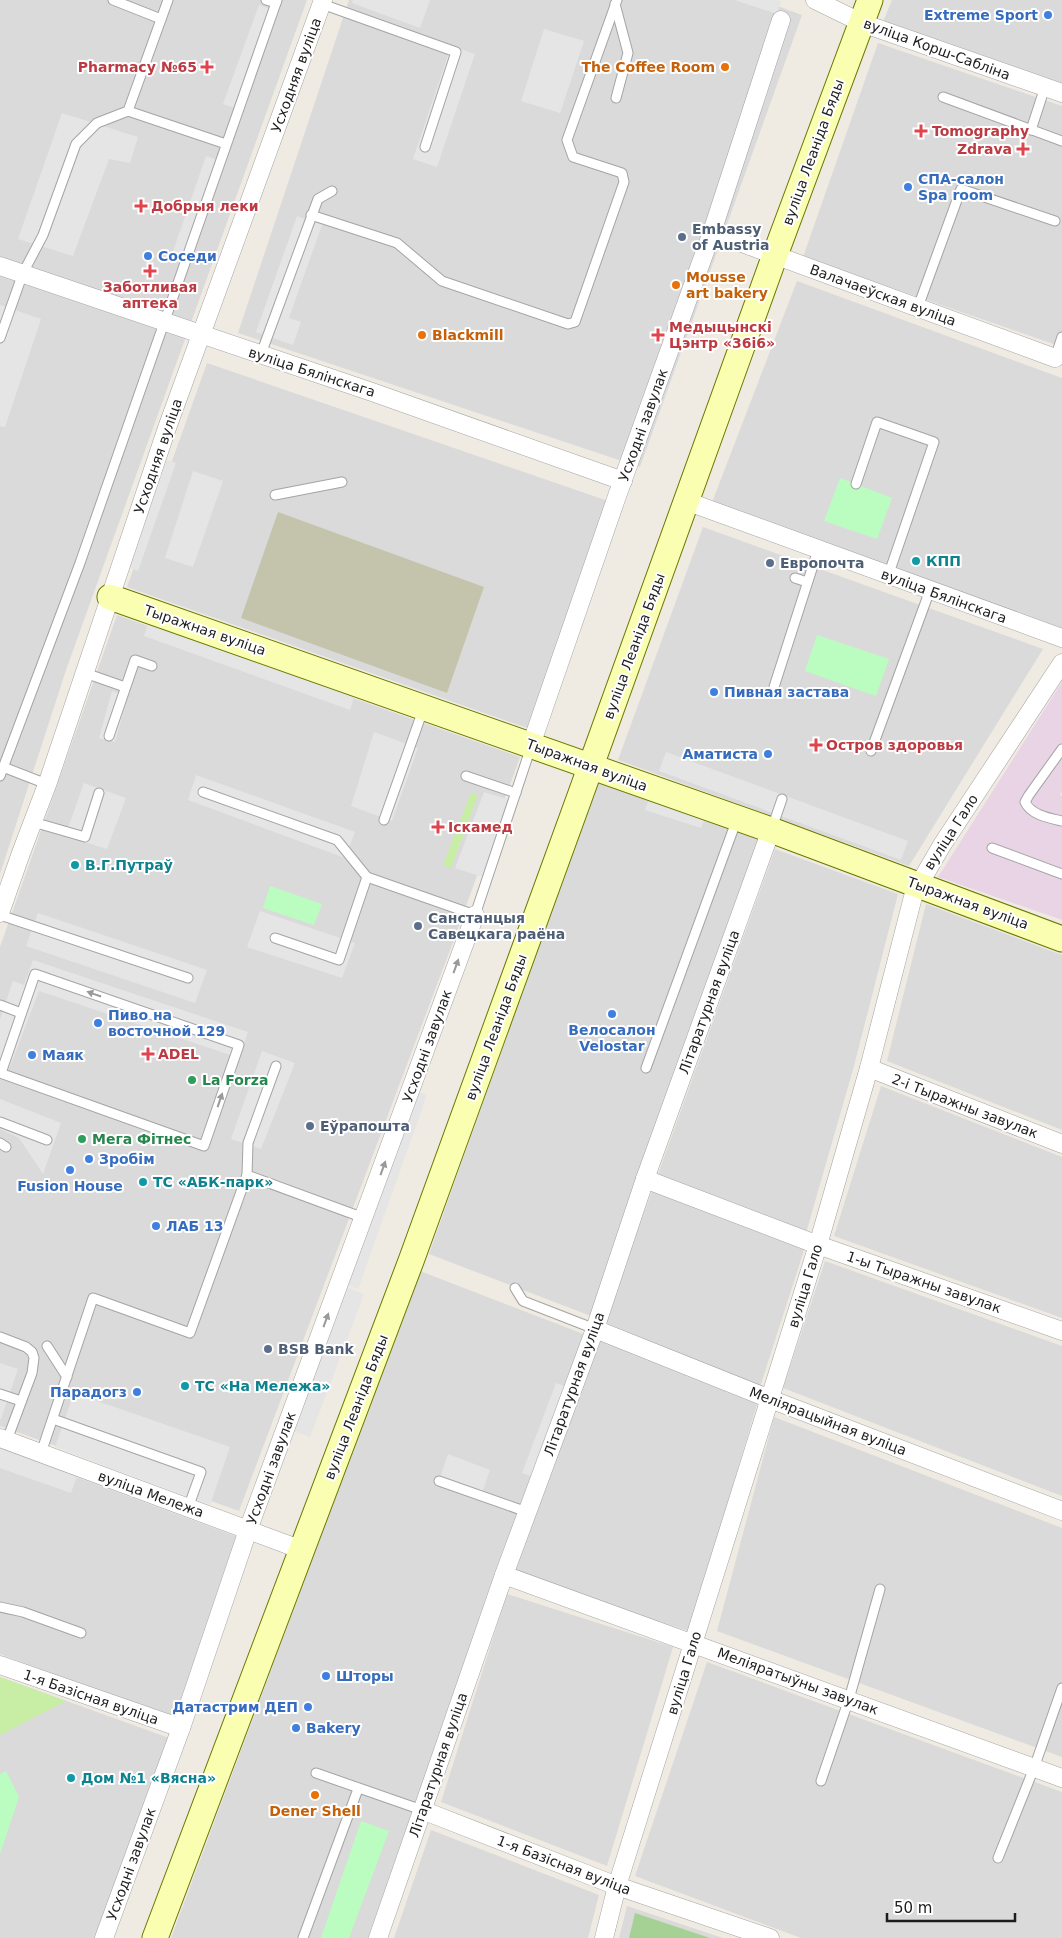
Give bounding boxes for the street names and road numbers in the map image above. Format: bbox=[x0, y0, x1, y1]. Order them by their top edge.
street label: вуліца Корш-Сабліна bbox=[862, 15, 1012, 83]
street label: Усходняя вуліца bbox=[268, 16, 324, 134]
street label: вуліца Леаніда Бяды bbox=[779, 77, 847, 227]
street label: Валачаеўская вуліца bbox=[808, 261, 958, 329]
street label: вуліца Бялінскага bbox=[246, 344, 378, 400]
street label: Усходні завулак bbox=[615, 366, 671, 484]
street label: Усходняя вуліца bbox=[131, 396, 185, 516]
street label: вуліца Бялінскага bbox=[879, 566, 1009, 626]
street label: вуліца Леаніда Бяды bbox=[600, 571, 668, 721]
street label: Тыражная вуліца bbox=[141, 601, 268, 658]
street label: Тыражная вуліца bbox=[523, 735, 650, 794]
street label: вуліца Гало bbox=[921, 791, 981, 873]
street label: Тыражная вуліца bbox=[904, 873, 1031, 932]
street label: Літаратурная вуліца bbox=[675, 928, 743, 1076]
street label: вуліца Леаніда Бяды bbox=[462, 952, 530, 1102]
street label: Усходні завулак bbox=[399, 987, 455, 1105]
street label: 2-і Тыражны завулак bbox=[890, 1071, 1040, 1141]
street label: вуліца Гало bbox=[785, 1242, 825, 1330]
street label: 1-ы Тыражны завулак bbox=[845, 1248, 1003, 1316]
street label: Літаратурная вуліца bbox=[540, 1310, 608, 1458]
street label: вуліца Леаніда Бяды bbox=[321, 1332, 391, 1482]
street label: Меліярацыйная вуліца bbox=[747, 1384, 909, 1458]
street label: Усходні завулак bbox=[243, 1409, 299, 1527]
street label: вуліца Мележа bbox=[96, 1467, 206, 1521]
street label: вуліца Гало bbox=[664, 1629, 704, 1717]
street label: Меліяратыўны завулак bbox=[715, 1644, 881, 1718]
street label: 1-я Базісная вуліца bbox=[21, 1666, 161, 1728]
street label: Літаратурная вуліца bbox=[406, 1691, 470, 1839]
street label: Усходні завулак bbox=[103, 1805, 159, 1923]
street label: 1-я Базісная вуліца bbox=[495, 1832, 633, 1898]

